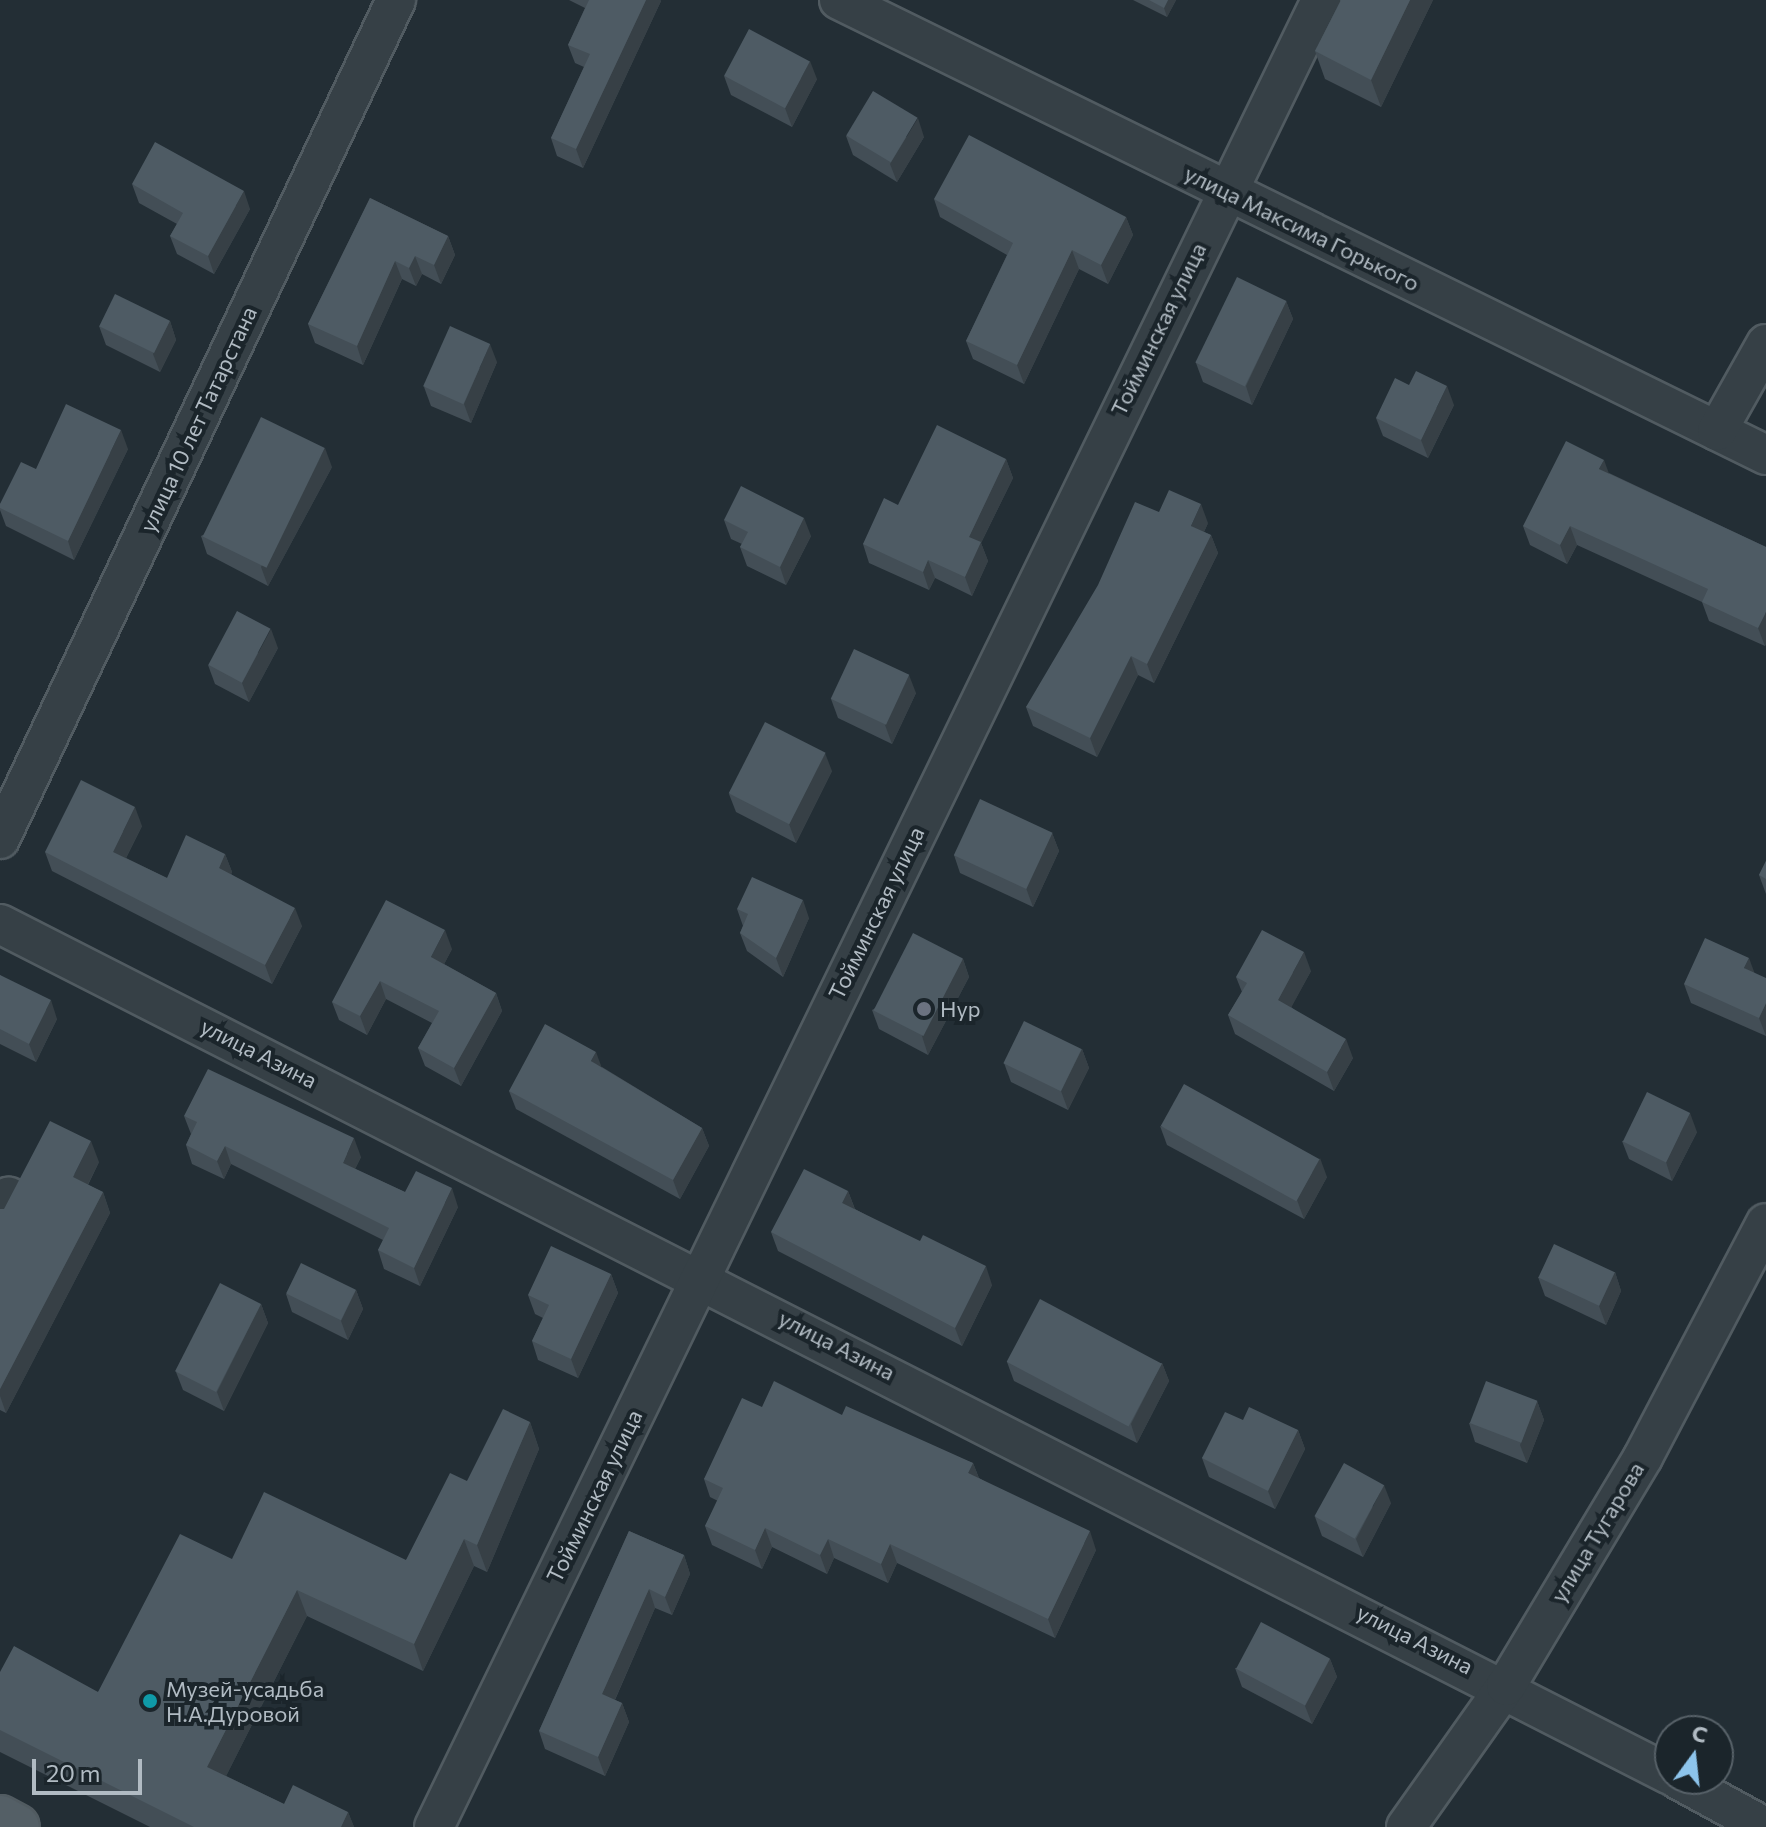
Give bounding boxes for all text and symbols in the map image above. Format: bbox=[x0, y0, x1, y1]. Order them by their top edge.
street label: улица Максима Горького bbox=[1180, 160, 1424, 296]
street label: Тойминская улица bbox=[1105, 238, 1211, 420]
street label: улица 10 лет Татарстана bbox=[134, 302, 262, 536]
street label: Тойминская улица bbox=[823, 822, 929, 1004]
place label: Нур bbox=[940, 996, 981, 1022]
marker: Нур bbox=[915, 1000, 933, 1018]
street label: улица Азина bbox=[197, 1012, 321, 1094]
street label: улица Азина bbox=[775, 1304, 899, 1386]
street label: Тойминская улица bbox=[541, 1405, 647, 1587]
street label: улица Тугарова bbox=[1545, 1457, 1649, 1607]
street label: улица Азина bbox=[1353, 1598, 1477, 1680]
place label: Музей-усадьба Н.А.Дуровой bbox=[166, 1675, 324, 1726]
marker: Музей-усадьба Н.А.Дуровой bbox=[141, 1692, 159, 1710]
north arrow bbox=[1654, 1715, 1734, 1795]
text: С bbox=[1689, 1718, 1711, 1748]
scale bar bbox=[36, 1743, 146, 1793]
text: 20 m bbox=[46, 1758, 100, 1787]

